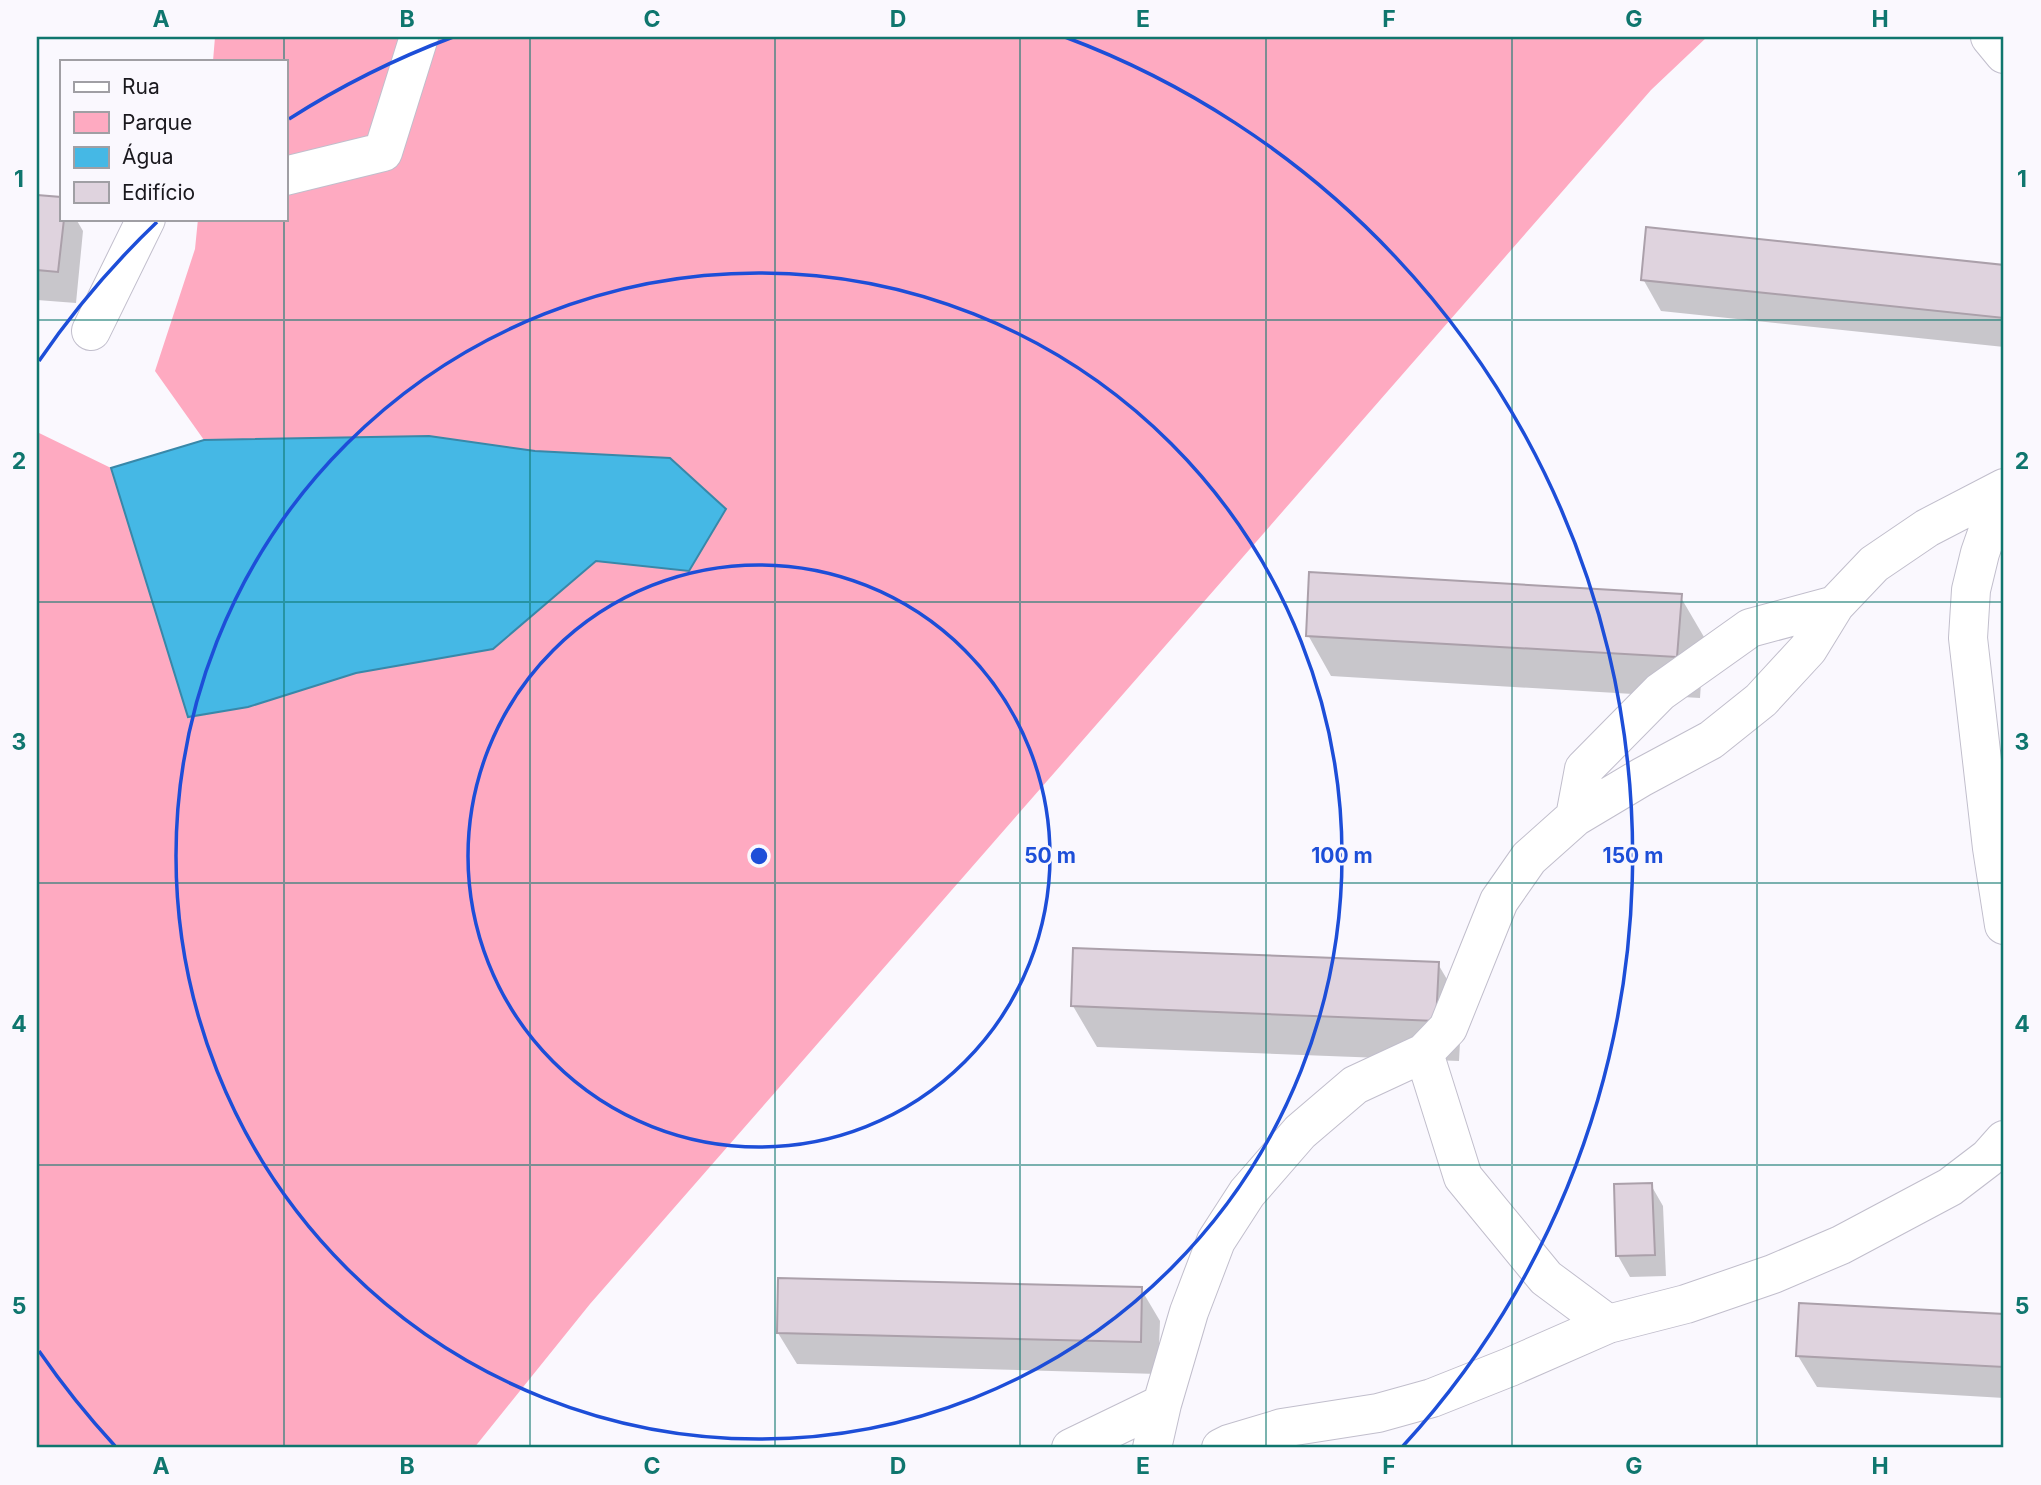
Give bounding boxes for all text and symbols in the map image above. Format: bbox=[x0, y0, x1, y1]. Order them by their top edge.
text: A bbox=[152, 5, 170, 33]
text: B bbox=[399, 5, 415, 33]
text: C bbox=[643, 5, 661, 33]
text: D bbox=[890, 5, 906, 33]
text: E bbox=[1136, 5, 1150, 33]
text: F bbox=[1382, 5, 1396, 33]
text: G bbox=[1625, 5, 1643, 33]
text: H bbox=[1871, 5, 1889, 33]
legend bbox=[60, 60, 287, 220]
text: Rua bbox=[122, 74, 160, 99]
text: Parque bbox=[122, 110, 192, 135]
text: Água bbox=[122, 143, 174, 169]
text: 1 bbox=[14, 165, 24, 193]
text: 1 bbox=[2017, 165, 2027, 193]
text: Edifício bbox=[122, 180, 195, 205]
text: 2 bbox=[12, 447, 26, 475]
text: 2 bbox=[2015, 447, 2029, 475]
text: 3 bbox=[12, 728, 26, 756]
text: 3 bbox=[2015, 728, 2029, 756]
text: 50 m bbox=[1024, 843, 1076, 868]
text: 100 m bbox=[1311, 843, 1373, 868]
text: 150 m bbox=[1603, 843, 1663, 868]
centre of rings bbox=[747, 844, 771, 868]
text: 4 bbox=[11, 1010, 27, 1038]
text: 4 bbox=[2014, 1010, 2030, 1038]
text: 5 bbox=[12, 1292, 26, 1320]
text: 5 bbox=[2015, 1292, 2029, 1320]
text: A bbox=[152, 1452, 170, 1480]
text: B bbox=[399, 1452, 415, 1480]
text: C bbox=[643, 1452, 661, 1480]
text: D bbox=[890, 1452, 906, 1480]
text: E bbox=[1136, 1452, 1150, 1480]
text: F bbox=[1382, 1452, 1396, 1480]
text: G bbox=[1625, 1452, 1643, 1480]
text: H bbox=[1871, 1452, 1889, 1480]

